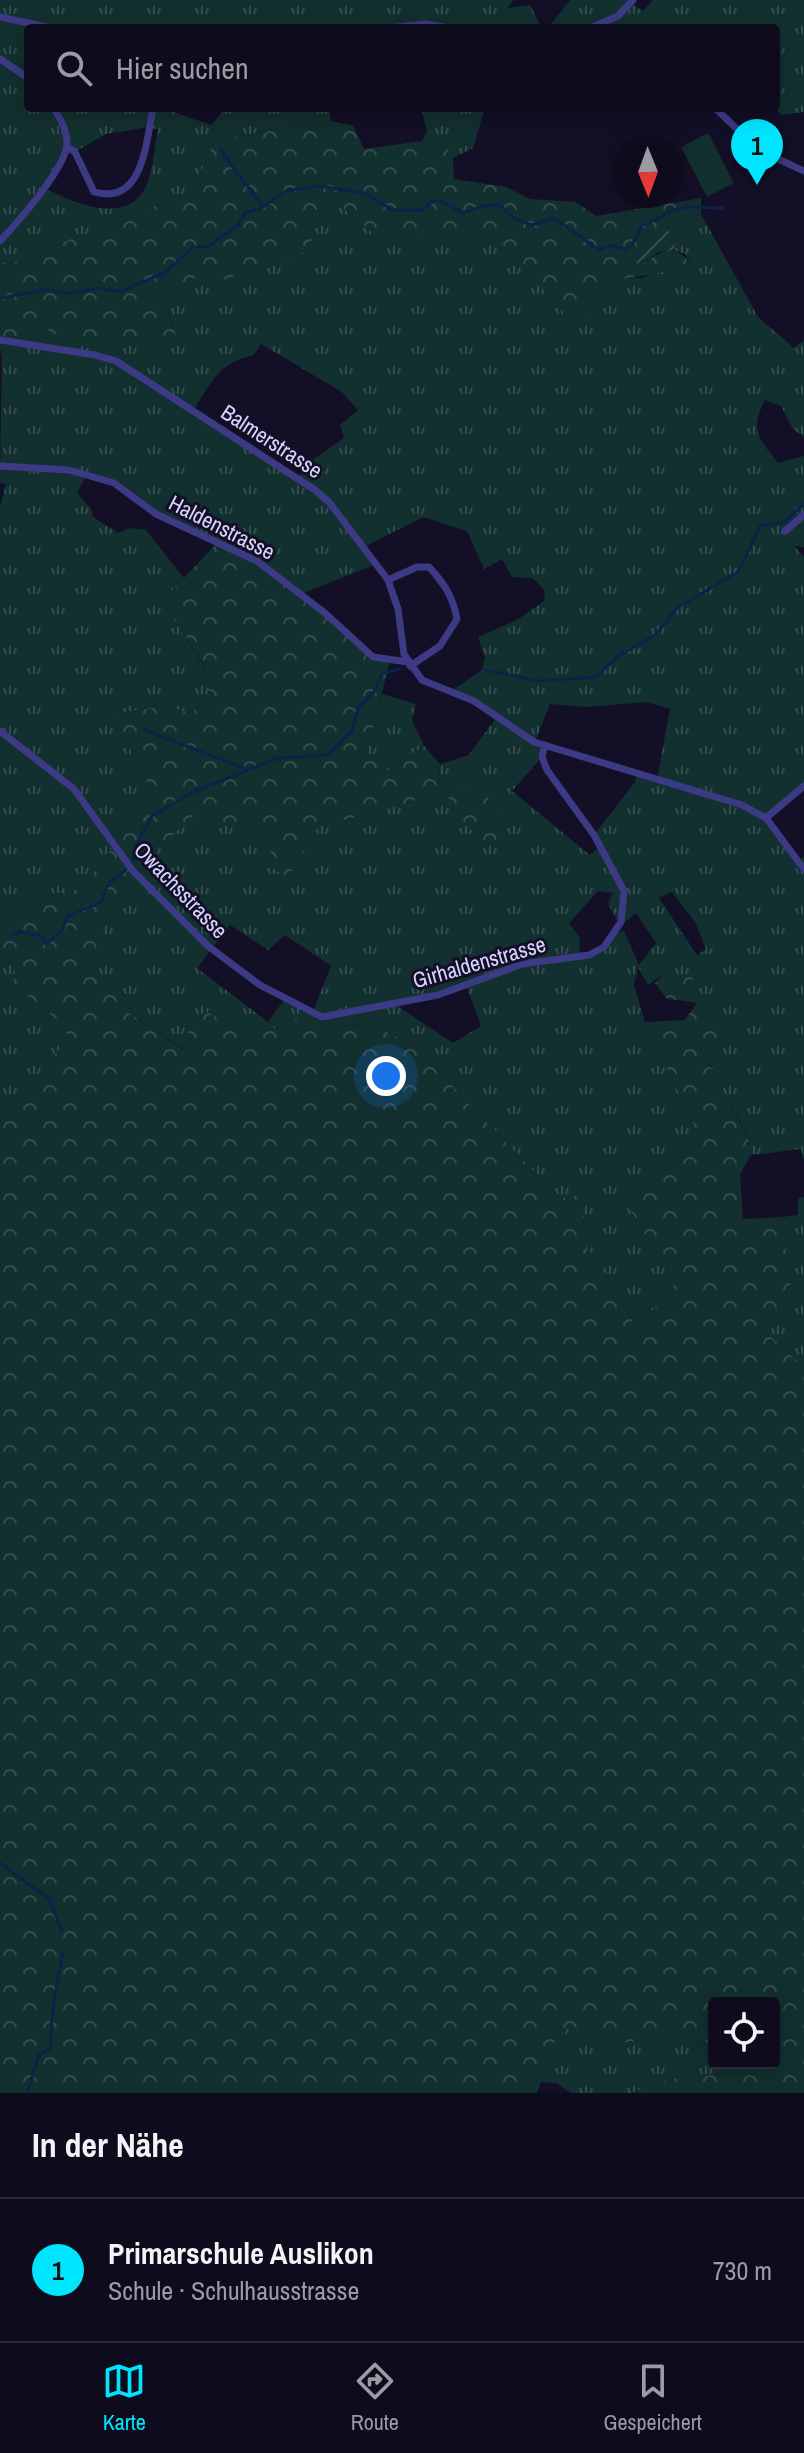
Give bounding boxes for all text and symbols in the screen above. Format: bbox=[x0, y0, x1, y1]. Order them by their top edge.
search box bbox=[24, 24, 780, 112]
icon: search bbox=[52, 46, 96, 90]
text: Hier suchen bbox=[116, 48, 249, 88]
pin: 1 bbox=[731, 119, 783, 185]
north arrow bbox=[612, 136, 684, 208]
street label: Balmerstrasse bbox=[215, 397, 329, 485]
street label: Haldenstrasse bbox=[164, 487, 280, 567]
street label: Owachsstrasse bbox=[127, 835, 235, 945]
street label: Girhaldenstrasse bbox=[409, 929, 549, 995]
your location bbox=[366, 1056, 406, 1096]
map controls bbox=[708, 1997, 780, 2069]
button: locate bbox=[708, 1997, 780, 2069]
text: In der Nähe bbox=[32, 2122, 184, 2168]
text: Primarschule Auslikon bbox=[108, 2233, 374, 2273]
text: 1 bbox=[52, 2253, 64, 2288]
text: 730 m bbox=[713, 2253, 772, 2288]
text: Schule · Schulhausstrasse bbox=[108, 2273, 359, 2308]
tab: Karte bbox=[102, 2359, 146, 2437]
tab: Route bbox=[351, 2359, 399, 2437]
tab: Gespeichert bbox=[603, 2359, 702, 2437]

